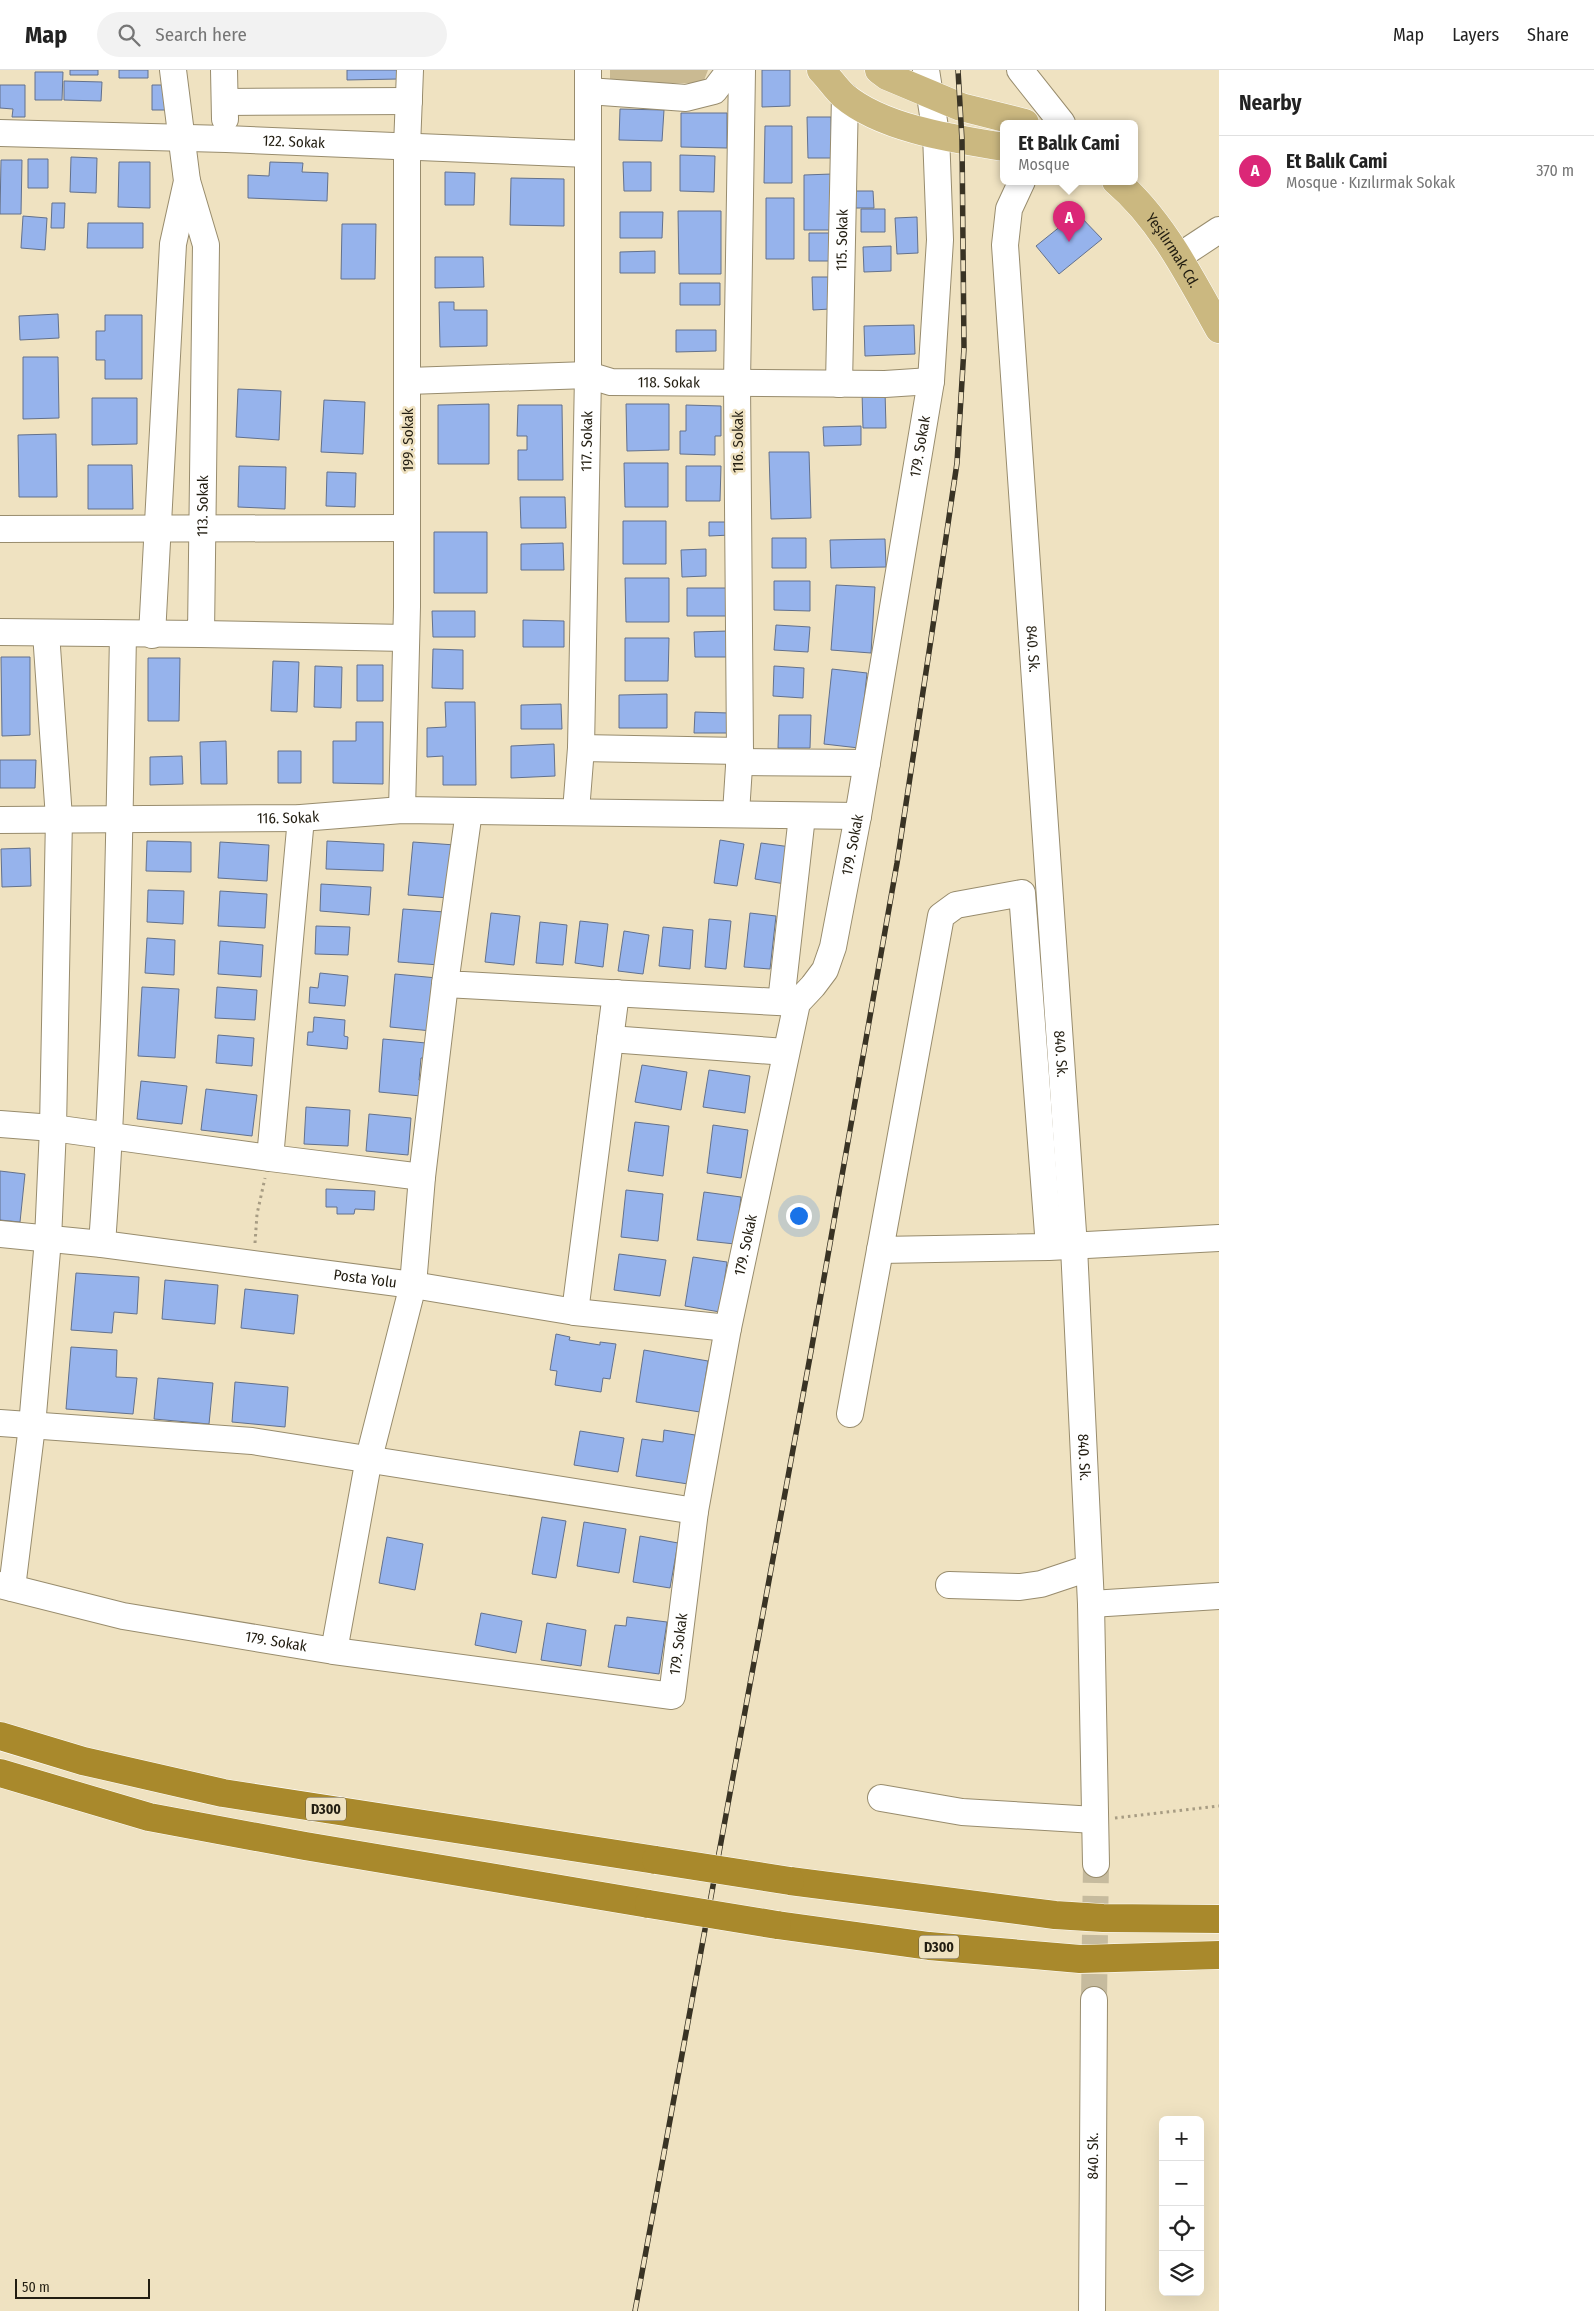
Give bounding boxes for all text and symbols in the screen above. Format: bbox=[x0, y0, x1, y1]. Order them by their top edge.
search box bbox=[97, 12, 447, 57]
text: Map bbox=[25, 21, 67, 49]
icon: search bbox=[115, 21, 143, 49]
text: Search here bbox=[155, 23, 247, 46]
text: Map bbox=[1393, 24, 1424, 46]
text: Layers bbox=[1452, 24, 1499, 46]
text: Share bbox=[1527, 24, 1569, 46]
text: Nearby bbox=[1239, 90, 1301, 116]
popup bbox=[1000, 120, 1138, 185]
street label: 122. Sokak bbox=[262, 132, 325, 152]
text: Et Balık Cami bbox=[1018, 132, 1120, 155]
text: Et Balık Cami bbox=[1286, 150, 1388, 173]
text: Mosque bbox=[1018, 155, 1070, 174]
text: A bbox=[1251, 161, 1259, 180]
text: 370 m bbox=[1536, 161, 1574, 180]
text: Mosque · Kızılırmak Sokak bbox=[1286, 173, 1455, 192]
pin: A bbox=[1053, 201, 1085, 242]
street label: 115. Sokak bbox=[832, 209, 852, 271]
street label: Yeşilırmak Cd. bbox=[1142, 210, 1203, 291]
street label: 118. Sokak bbox=[638, 373, 700, 392]
street label: 199. Sokak bbox=[399, 408, 417, 472]
street label: 117. Sokak bbox=[577, 411, 596, 472]
street label: 116. Sokak bbox=[729, 411, 747, 473]
street label: 179. Sokak bbox=[906, 414, 934, 479]
street label: 113. Sokak bbox=[193, 475, 212, 537]
street label: 840. Sk. bbox=[1022, 625, 1043, 673]
street label: 116. Sokak bbox=[257, 808, 320, 827]
street label: 179. Sokak bbox=[838, 813, 867, 877]
street label: 840. Sk. bbox=[1050, 1030, 1071, 1078]
your location bbox=[786, 1203, 812, 1229]
street label: 179. Sokak bbox=[730, 1213, 761, 1277]
street label: Posta Yolu bbox=[332, 1266, 398, 1292]
street label: 840. Sk. bbox=[1074, 1433, 1094, 1481]
street label: 179. Sokak bbox=[666, 1612, 691, 1676]
street label: 179. Sokak bbox=[244, 1627, 308, 1655]
road number: D300 bbox=[306, 1798, 346, 1820]
road number: D300 bbox=[919, 1935, 959, 1958]
map controls bbox=[1159, 2116, 1204, 2296]
button: + bbox=[1159, 2116, 1204, 2161]
street label: 840. Sk. bbox=[1084, 2132, 1102, 2180]
button: − bbox=[1159, 2161, 1204, 2206]
button: locate bbox=[1159, 2206, 1204, 2251]
button: layers bbox=[1159, 2251, 1204, 2296]
scale bar bbox=[15, 2276, 150, 2299]
text: 50 m bbox=[22, 2279, 50, 2296]

